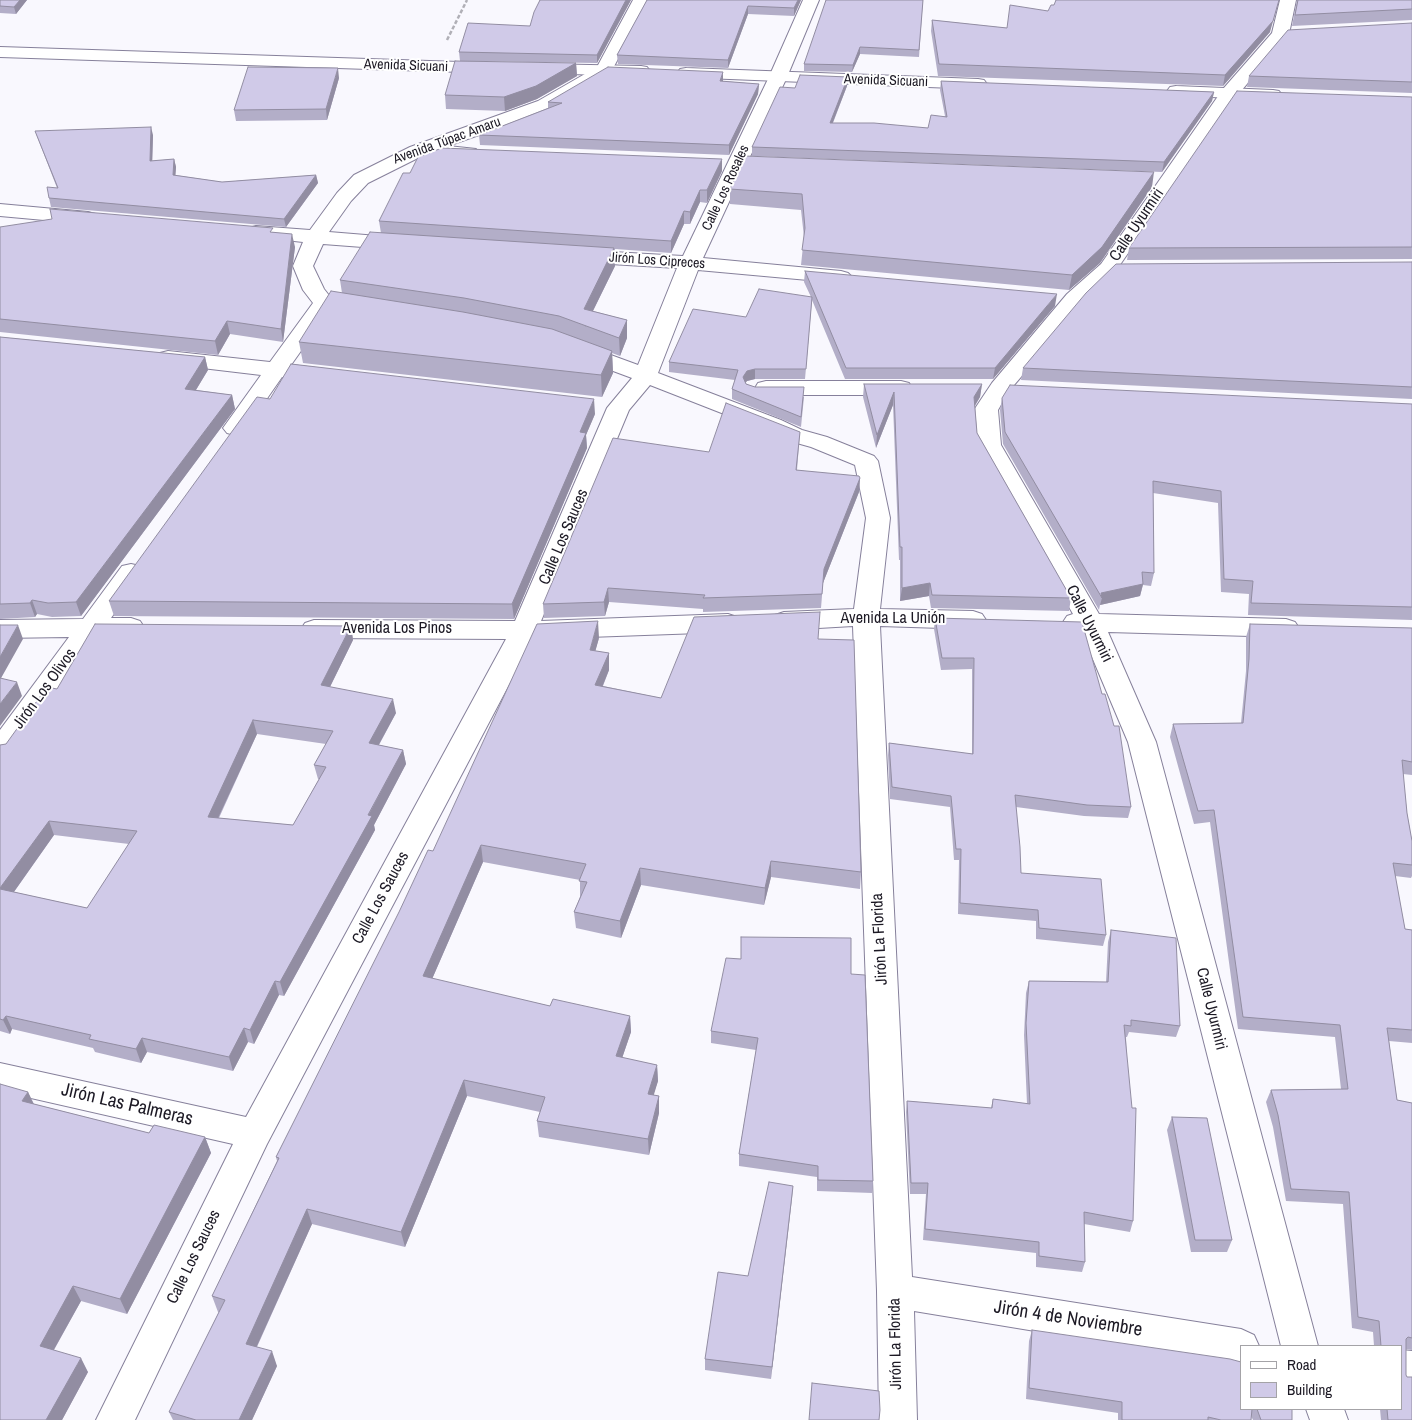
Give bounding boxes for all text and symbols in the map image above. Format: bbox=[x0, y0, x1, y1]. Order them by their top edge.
street label: Avenida Sicuani bbox=[364, 56, 448, 76]
street label: Avenida Sicuani bbox=[844, 71, 928, 91]
street label: Avenida Túpac Amaru bbox=[391, 114, 503, 168]
street label: Calle Los Rosales bbox=[699, 143, 753, 233]
street label: Calle Uyurmiri bbox=[1106, 185, 1168, 265]
street label: Jirón Los Cipreces bbox=[608, 249, 706, 273]
street label: Calle Los Sauces bbox=[535, 486, 593, 588]
street label: Calle Uyurmiri bbox=[1061, 582, 1117, 666]
street label: Avenida La Unión bbox=[841, 609, 945, 629]
street label: Avenida Los Pinos bbox=[342, 619, 452, 639]
street label: Jirón Los Olivos bbox=[9, 645, 81, 733]
street label: Calle Los Sauces bbox=[349, 848, 413, 948]
street label: Jirón La Florida bbox=[868, 893, 892, 985]
street label: Calle Uyurmiri bbox=[1192, 966, 1230, 1052]
street label: Jirón Las Palmeras bbox=[59, 1079, 195, 1131]
street label: Calle Los Sauces bbox=[163, 1207, 225, 1307]
street label: Jirón 4 de Noviembre bbox=[992, 1296, 1144, 1342]
street label: Jirón La Florida bbox=[886, 1298, 906, 1390]
legend bbox=[1240, 1345, 1402, 1410]
text: Road bbox=[1287, 1354, 1316, 1375]
text: Building bbox=[1287, 1379, 1332, 1400]

